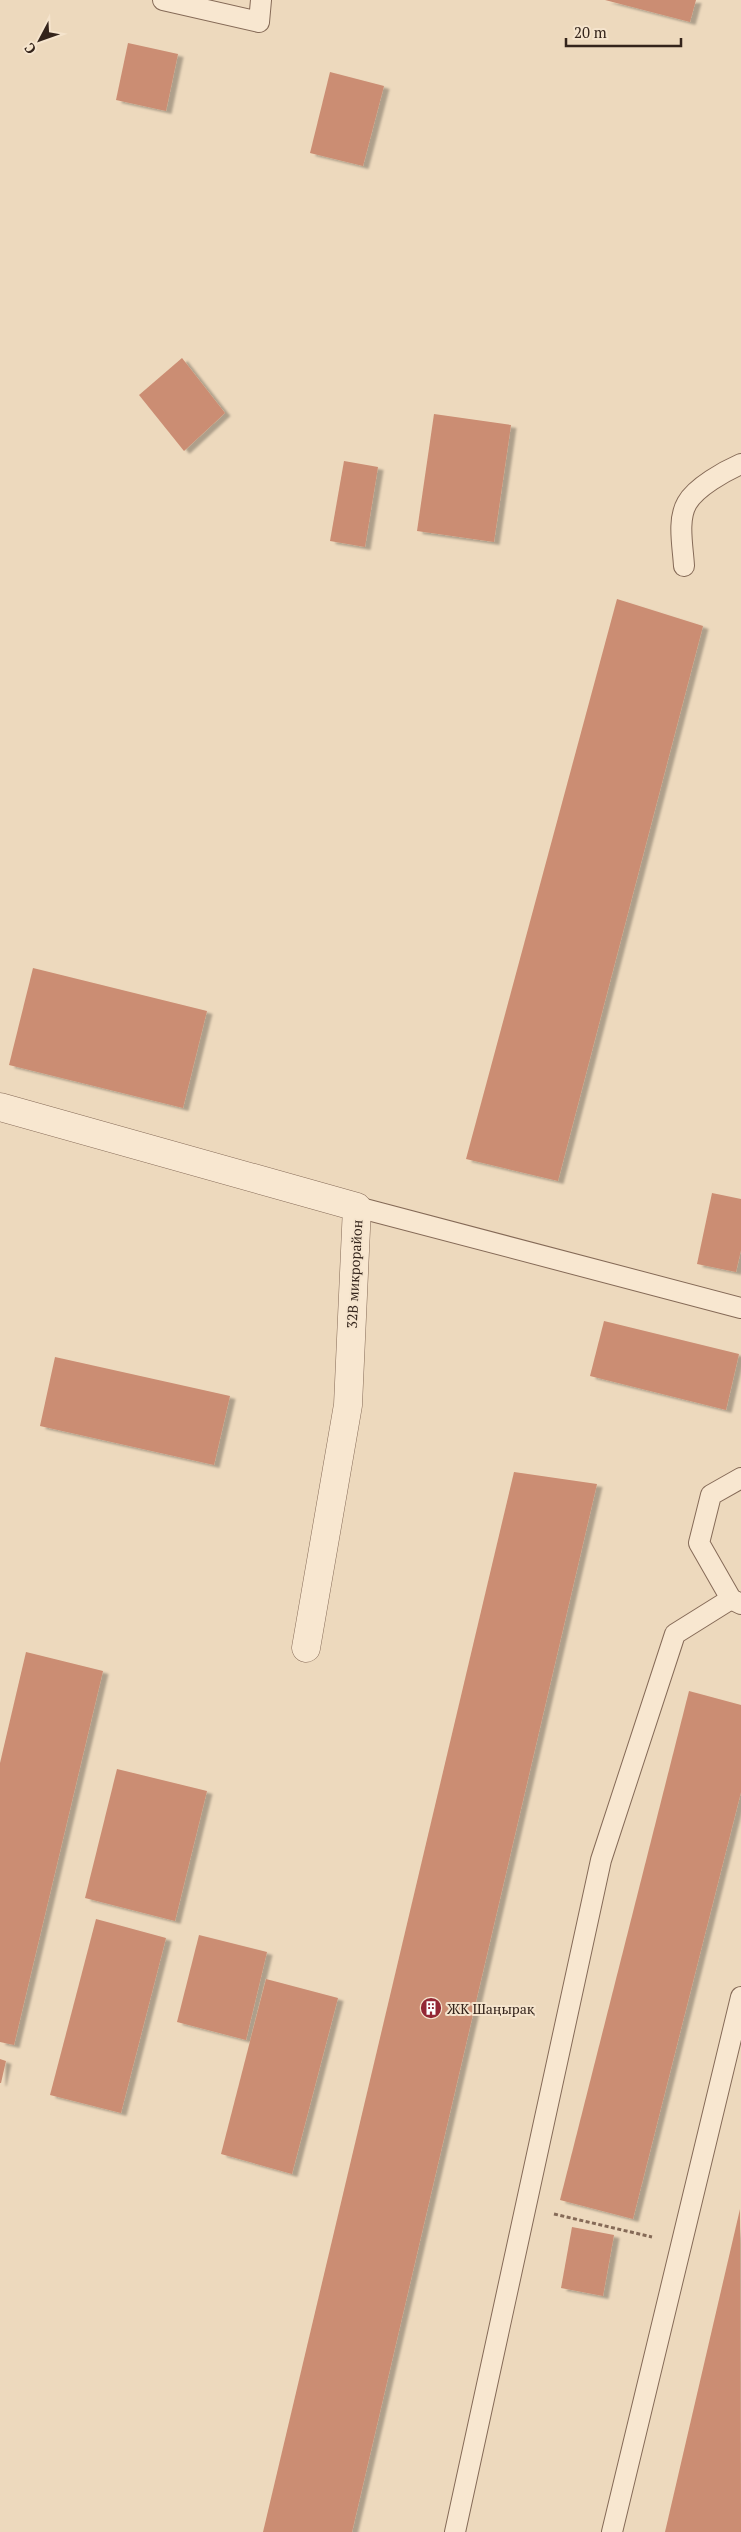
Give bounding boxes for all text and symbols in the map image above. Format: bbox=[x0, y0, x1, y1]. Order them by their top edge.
north arrow bbox=[15, 15, 65, 65]
scale bar bbox=[566, 15, 681, 47]
text: 20 m bbox=[574, 22, 607, 42]
text: С bbox=[20, 39, 40, 59]
street label: 32В микрорайон bbox=[342, 1219, 366, 1329]
building icon: ЖК Шаңырақ bbox=[419, 1996, 443, 2020]
place label: ЖК Шаңырақ bbox=[447, 1999, 535, 2018]

